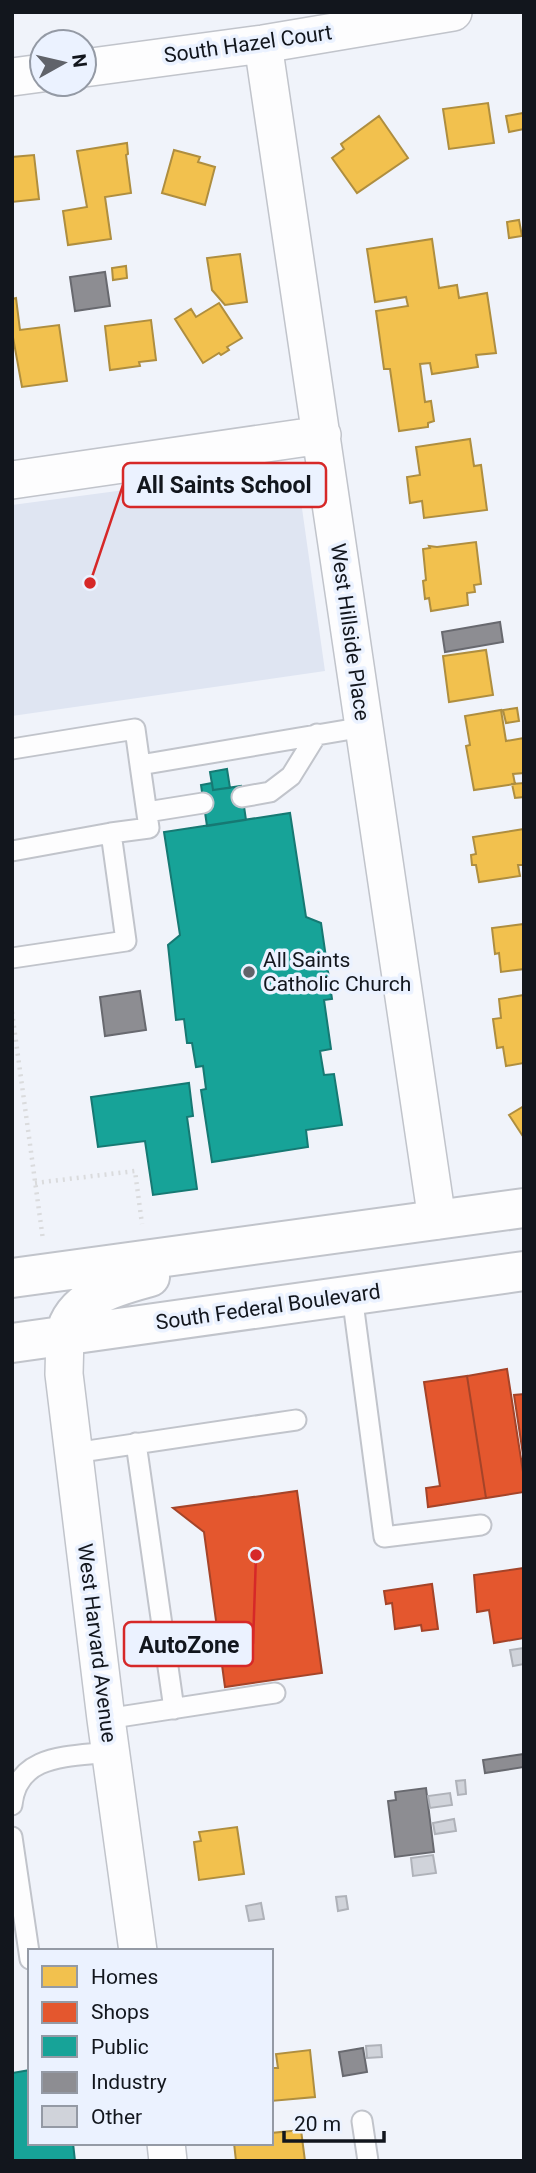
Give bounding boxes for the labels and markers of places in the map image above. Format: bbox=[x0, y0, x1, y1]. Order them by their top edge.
callout: All Saints School bbox=[123, 463, 326, 507]
place label: All Saints Catholic Church bbox=[263, 948, 411, 996]
marker: All Saints Catholic Church bbox=[241, 964, 257, 980]
callout: AutoZone bbox=[124, 1622, 253, 1666]

